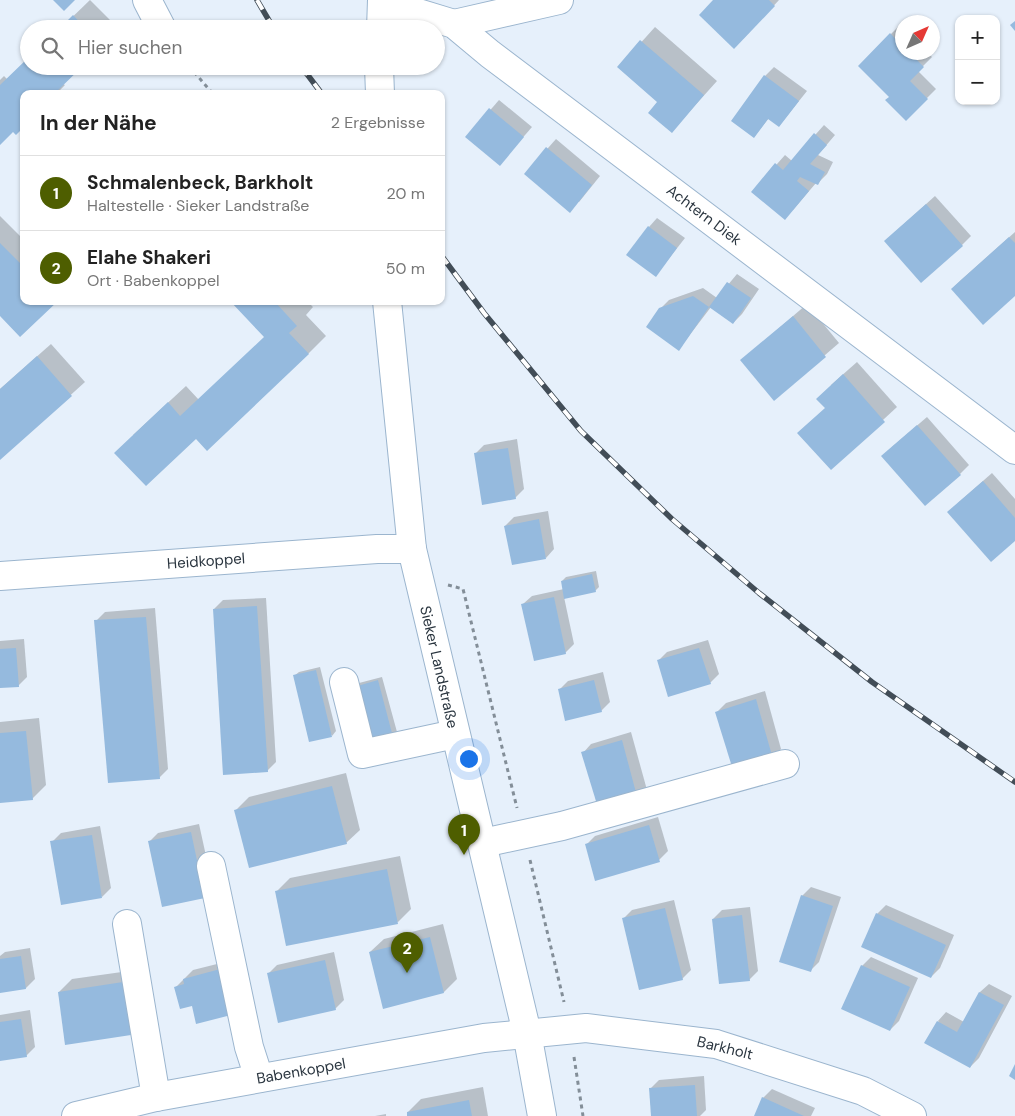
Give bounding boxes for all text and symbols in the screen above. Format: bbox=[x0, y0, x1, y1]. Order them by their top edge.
north arrow bbox=[895, 15, 940, 60]
map controls bbox=[955, 15, 1000, 105]
button: + bbox=[955, 15, 1000, 60]
search box bbox=[20, 20, 445, 75]
icon: search bbox=[38, 34, 66, 62]
text: Hier suchen bbox=[78, 35, 182, 60]
button: − bbox=[955, 60, 1000, 105]
text: In der Nähe bbox=[40, 109, 157, 137]
text: 2 Ergebnisse bbox=[331, 112, 425, 133]
text: Schmalenbeck, Barkholt bbox=[87, 170, 313, 195]
street label: Achtern Diek bbox=[662, 180, 746, 250]
text: 1 bbox=[53, 183, 59, 204]
text: 20 m bbox=[386, 183, 425, 204]
text: Haltestelle · Sieker Landstraße bbox=[87, 195, 309, 216]
text: Elahe Shakeri bbox=[87, 245, 211, 270]
text: 2 bbox=[51, 258, 61, 279]
text: 50 m bbox=[386, 258, 425, 279]
text: Ort · Babenkoppel bbox=[87, 270, 220, 291]
street label: Heidkoppel bbox=[166, 548, 246, 574]
street label: Sieker Landstraße bbox=[415, 604, 463, 730]
your location bbox=[456, 746, 482, 772]
pin: 1 bbox=[448, 814, 480, 855]
pin: 2 bbox=[391, 932, 423, 973]
street label: Barkholt bbox=[695, 1031, 755, 1065]
street label: Babenkoppel bbox=[255, 1053, 347, 1089]

